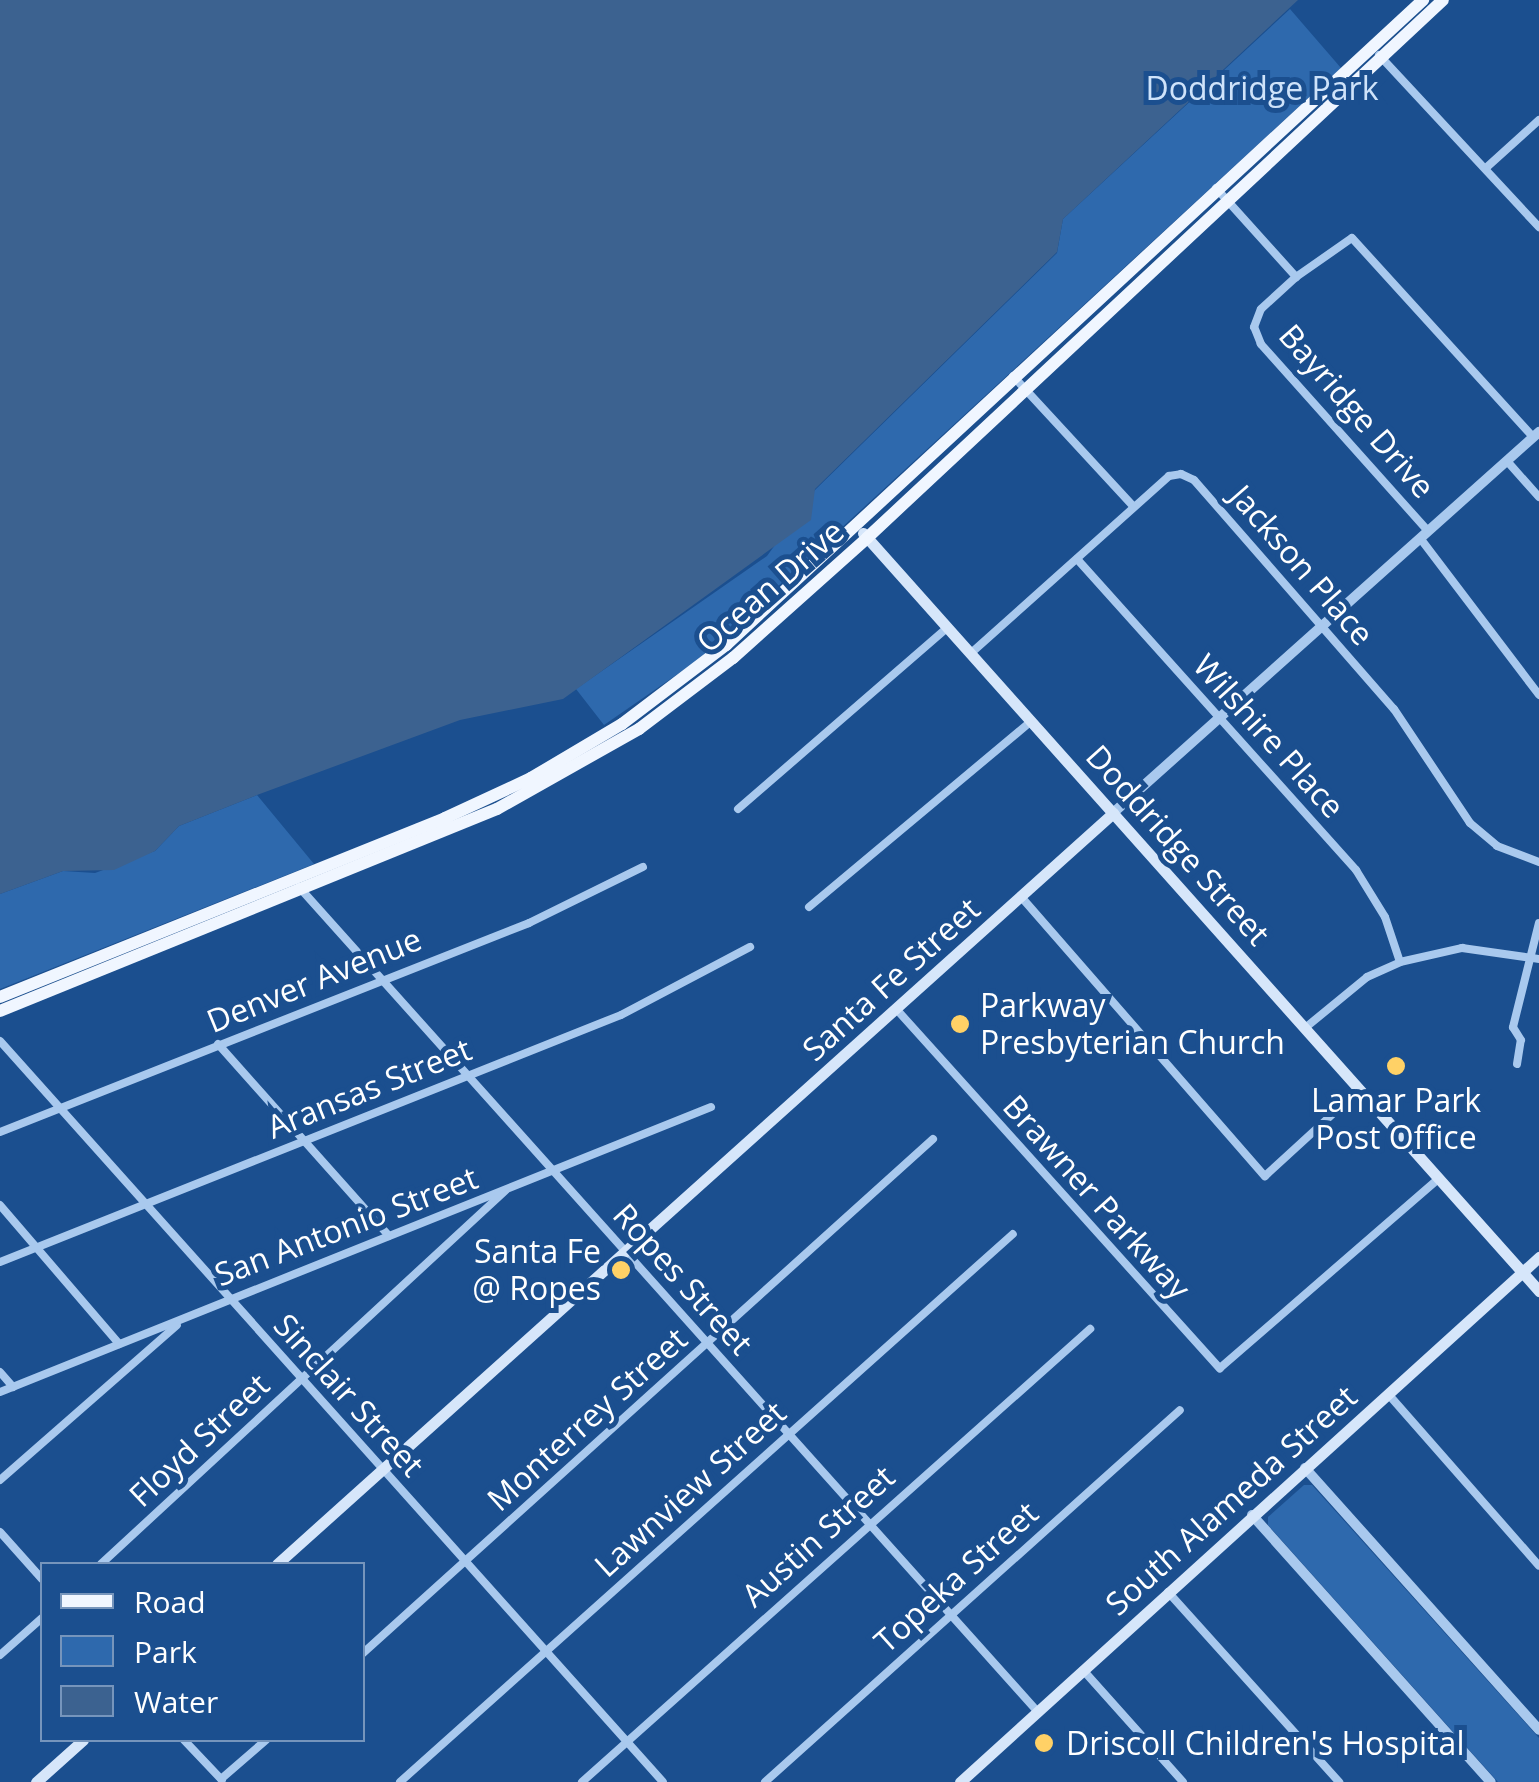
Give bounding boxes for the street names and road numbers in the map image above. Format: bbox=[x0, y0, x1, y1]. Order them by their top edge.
street label: Bayridge Drive bbox=[1271, 316, 1443, 506]
street label: Jackson Place bbox=[1222, 477, 1382, 653]
street label: Ocean Drive bbox=[689, 512, 851, 660]
street label: Wilshire Place bbox=[1186, 646, 1352, 826]
street label: Doddridge Street bbox=[1078, 737, 1278, 953]
street label: Santa Fe Street bbox=[795, 890, 987, 1068]
street label: Denver Avenue bbox=[201, 920, 427, 1040]
street label: Aransas Street bbox=[261, 1030, 477, 1146]
street label: Brawner Parkway bbox=[995, 1087, 1199, 1307]
street label: San Antonio Street bbox=[209, 1158, 483, 1294]
street label: Ropes Street bbox=[605, 1196, 761, 1362]
street label: Sinclair Street bbox=[266, 1306, 432, 1484]
street label: Monterrey Street bbox=[479, 1319, 695, 1519]
street label: Floyd Street bbox=[121, 1366, 277, 1514]
street label: South Alameda Street bbox=[1098, 1377, 1364, 1623]
street label: Lawnview Street bbox=[587, 1393, 793, 1585]
street label: Austin Street bbox=[734, 1458, 902, 1614]
street label: Topeka Street bbox=[866, 1494, 1046, 1660]

